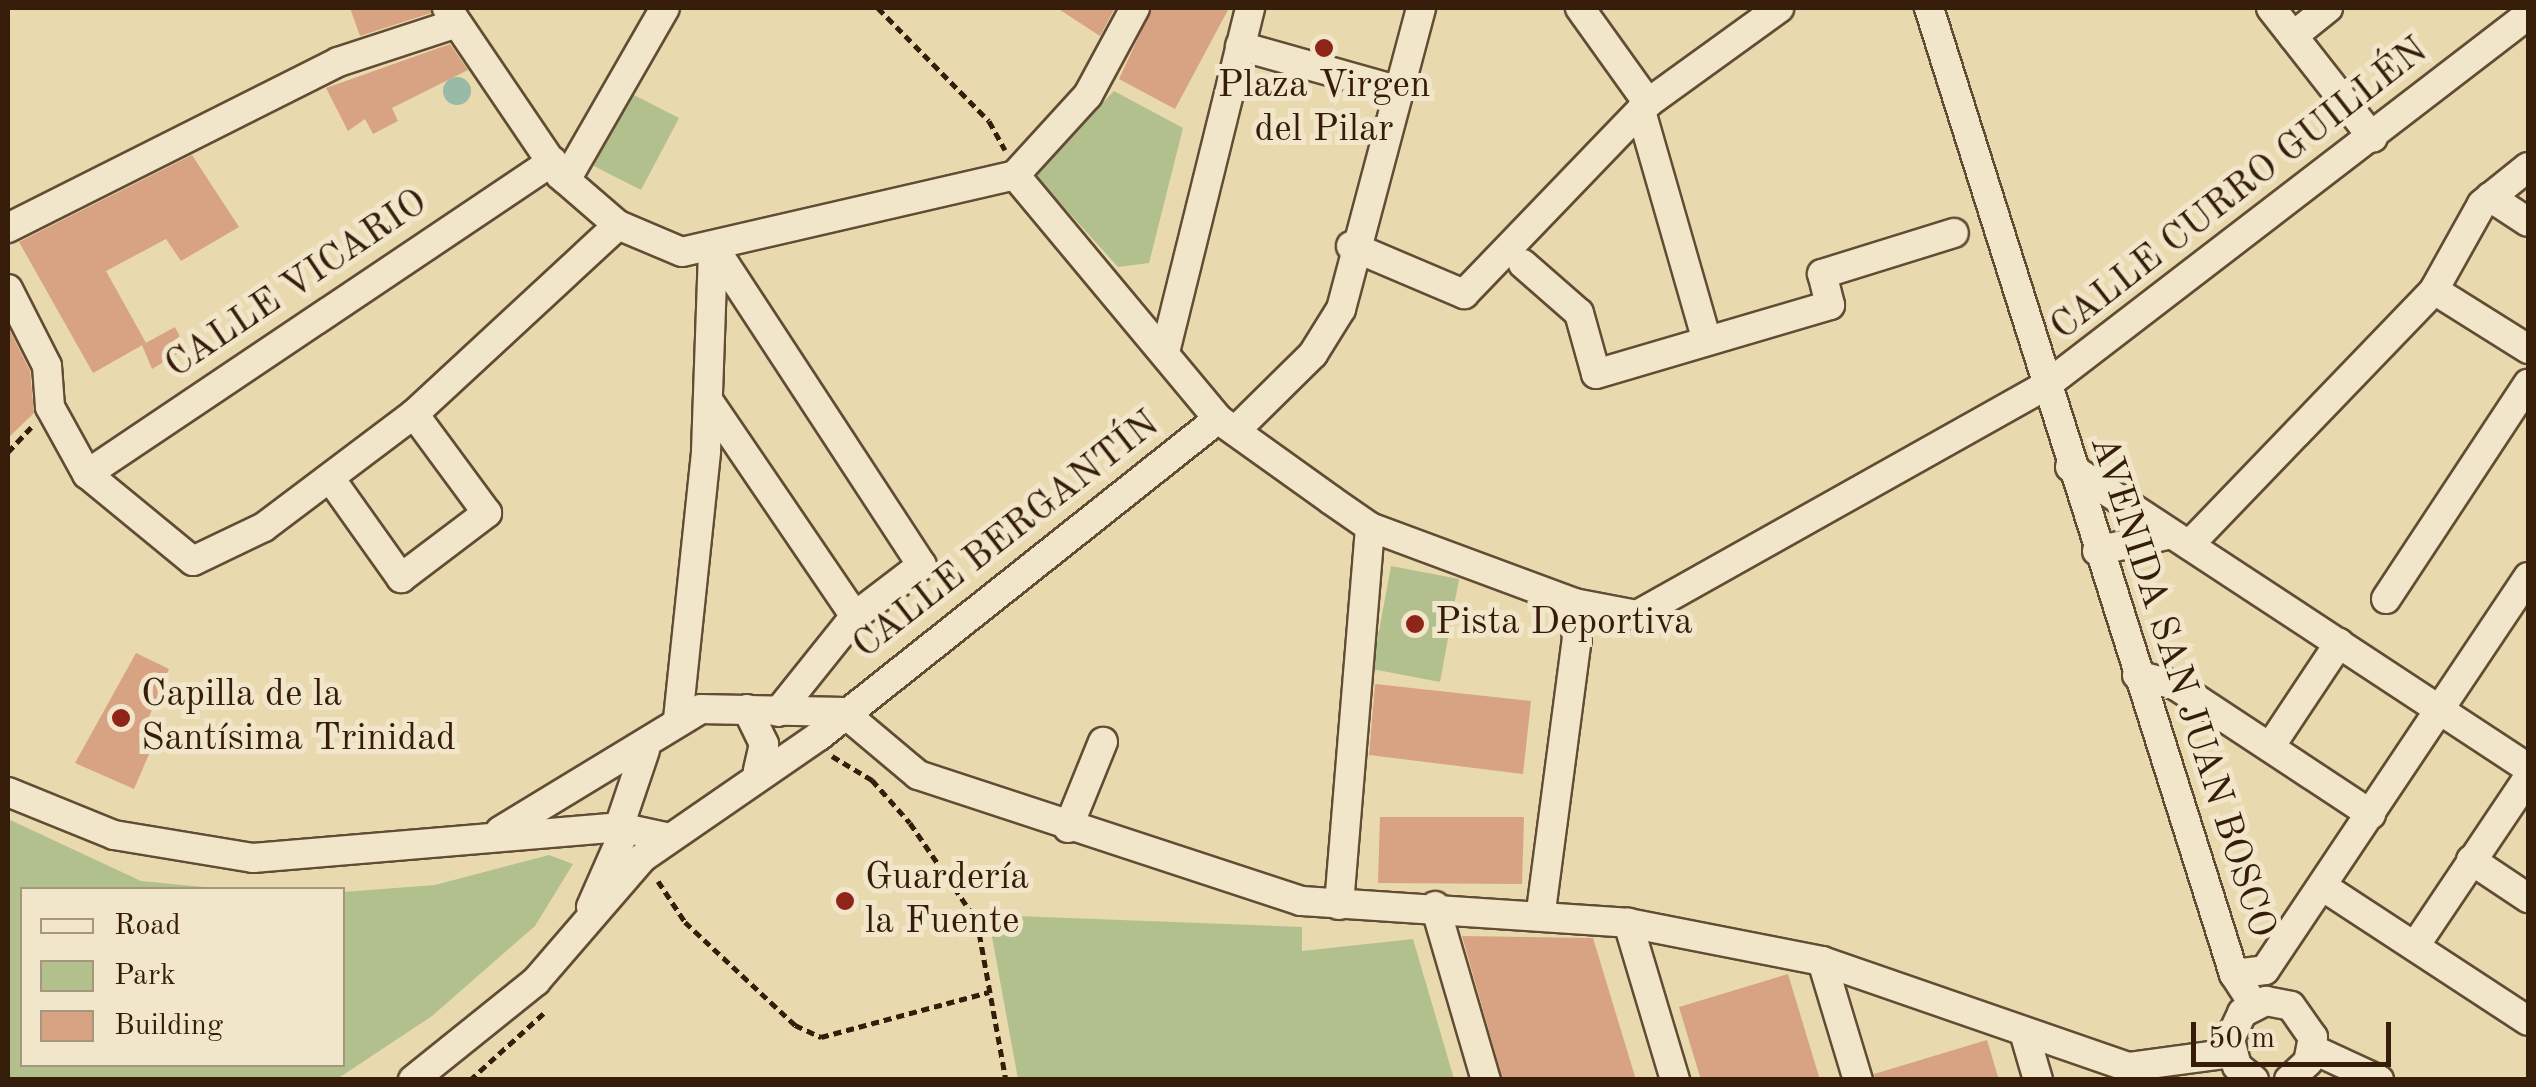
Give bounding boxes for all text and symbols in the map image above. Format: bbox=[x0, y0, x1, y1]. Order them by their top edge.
street label: CALLE CURRO GUILLÉN bbox=[2043, 29, 2437, 351]
marker: Plaza Virgen del Pilar bbox=[1313, 37, 1335, 59]
place label: Plaza Virgen del Pilar bbox=[1217, 64, 1431, 153]
street label: CALLE VICARIO bbox=[157, 181, 437, 389]
street label: CALLE BERGANTÍN bbox=[845, 402, 1169, 670]
street label: AVENIDA SAN JUAN BOSCO bbox=[2078, 430, 2284, 944]
place label: Pista Deportiva bbox=[1435, 601, 1693, 647]
marker: Pista Deportiva bbox=[1404, 613, 1426, 635]
place label: Capilla de la Santísima Trinidad bbox=[141, 673, 456, 762]
marker: Capilla de la Santísima Trinidad bbox=[110, 707, 132, 729]
place label: Guardería la Fuente bbox=[865, 856, 1029, 946]
legend bbox=[20, 887, 345, 1067]
marker: Guardería la Fuente bbox=[834, 890, 856, 912]
text: Road bbox=[114, 911, 181, 941]
text: Park bbox=[114, 961, 176, 991]
scale bar bbox=[2196, 1002, 2396, 1064]
text: Building bbox=[114, 1011, 223, 1041]
text: 50 m bbox=[2208, 1024, 2275, 1054]

